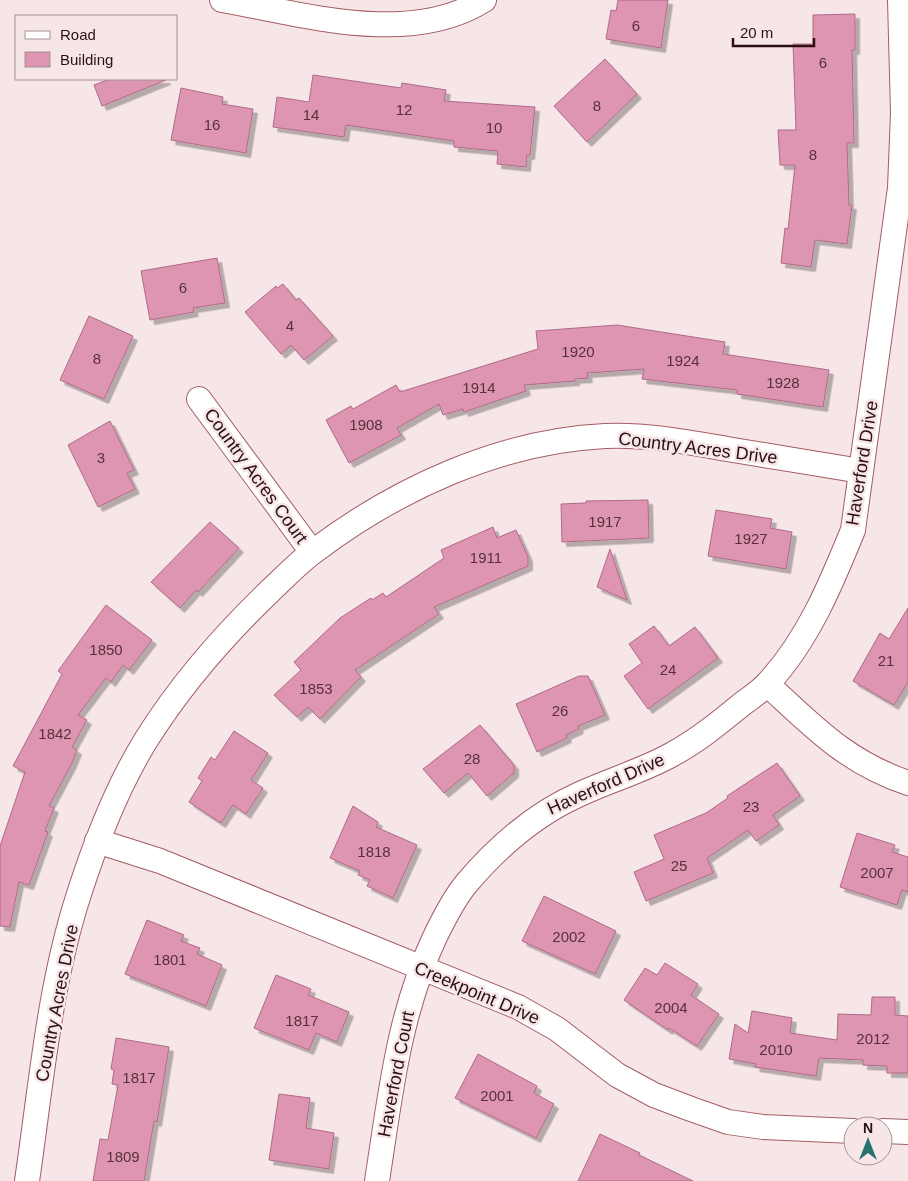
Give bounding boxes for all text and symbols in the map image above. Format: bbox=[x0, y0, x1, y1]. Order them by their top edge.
legend bbox=[15, 15, 178, 80]
scale bar bbox=[733, 15, 814, 47]
house number: 6 bbox=[632, 17, 640, 34]
text: 20 m bbox=[740, 24, 773, 41]
text: Road bbox=[60, 26, 96, 43]
text: Building bbox=[60, 51, 113, 68]
house number: 6 bbox=[819, 54, 827, 71]
house number: 8 bbox=[593, 97, 601, 114]
house number: 12 bbox=[396, 101, 412, 118]
house number: 14 bbox=[303, 106, 319, 123]
house number: 16 bbox=[204, 116, 220, 133]
house number: 10 bbox=[486, 119, 502, 136]
house number: 8 bbox=[809, 146, 817, 163]
house number: 6 bbox=[179, 279, 187, 296]
house number: 4 bbox=[286, 317, 294, 334]
house number: 1920 bbox=[561, 343, 595, 360]
house number: 8 bbox=[93, 350, 101, 367]
house number: 1924 bbox=[666, 352, 700, 369]
house number: 1928 bbox=[766, 374, 800, 391]
house number: 1914 bbox=[462, 379, 496, 396]
street label: Haverford Drive bbox=[842, 399, 882, 527]
street label: Country Acres Court bbox=[200, 405, 312, 547]
house number: 1908 bbox=[349, 416, 383, 433]
street label: Country Acres Drive bbox=[617, 428, 779, 468]
house number: 3 bbox=[97, 449, 105, 466]
house number: 1917 bbox=[588, 513, 622, 530]
house number: 1927 bbox=[734, 530, 768, 547]
house number: 1911 bbox=[470, 549, 502, 566]
house number: 1850 bbox=[89, 641, 123, 658]
house number: 21 bbox=[878, 652, 894, 669]
house number: 24 bbox=[660, 661, 676, 678]
house number: 1853 bbox=[299, 680, 333, 697]
house number: 26 bbox=[552, 702, 568, 719]
house number: 1842 bbox=[38, 725, 72, 742]
street label: Haverford Drive bbox=[544, 749, 668, 819]
house number: 28 bbox=[464, 750, 480, 767]
house number: 23 bbox=[743, 798, 759, 815]
house number: 1818 bbox=[357, 843, 391, 860]
house number: 25 bbox=[671, 857, 687, 874]
house number: 2007 bbox=[860, 864, 894, 881]
street label: Country Acres Drive bbox=[32, 923, 82, 1083]
house number: 2002 bbox=[552, 928, 586, 945]
house number: 1801 bbox=[153, 951, 187, 968]
street label: Creekpoint Drive bbox=[411, 958, 543, 1028]
house number: 2004 bbox=[654, 999, 688, 1016]
street label: Haverford Court bbox=[374, 1009, 418, 1139]
house number: 1817 bbox=[285, 1012, 319, 1029]
house number: 2012 bbox=[856, 1030, 890, 1047]
house number: 2010 bbox=[759, 1041, 793, 1058]
house number: 1817 bbox=[122, 1069, 156, 1086]
house number: 2001 bbox=[480, 1087, 514, 1104]
north arrow bbox=[843, 1116, 893, 1166]
text: N bbox=[863, 1120, 873, 1136]
house number: 1809 bbox=[106, 1148, 140, 1165]

